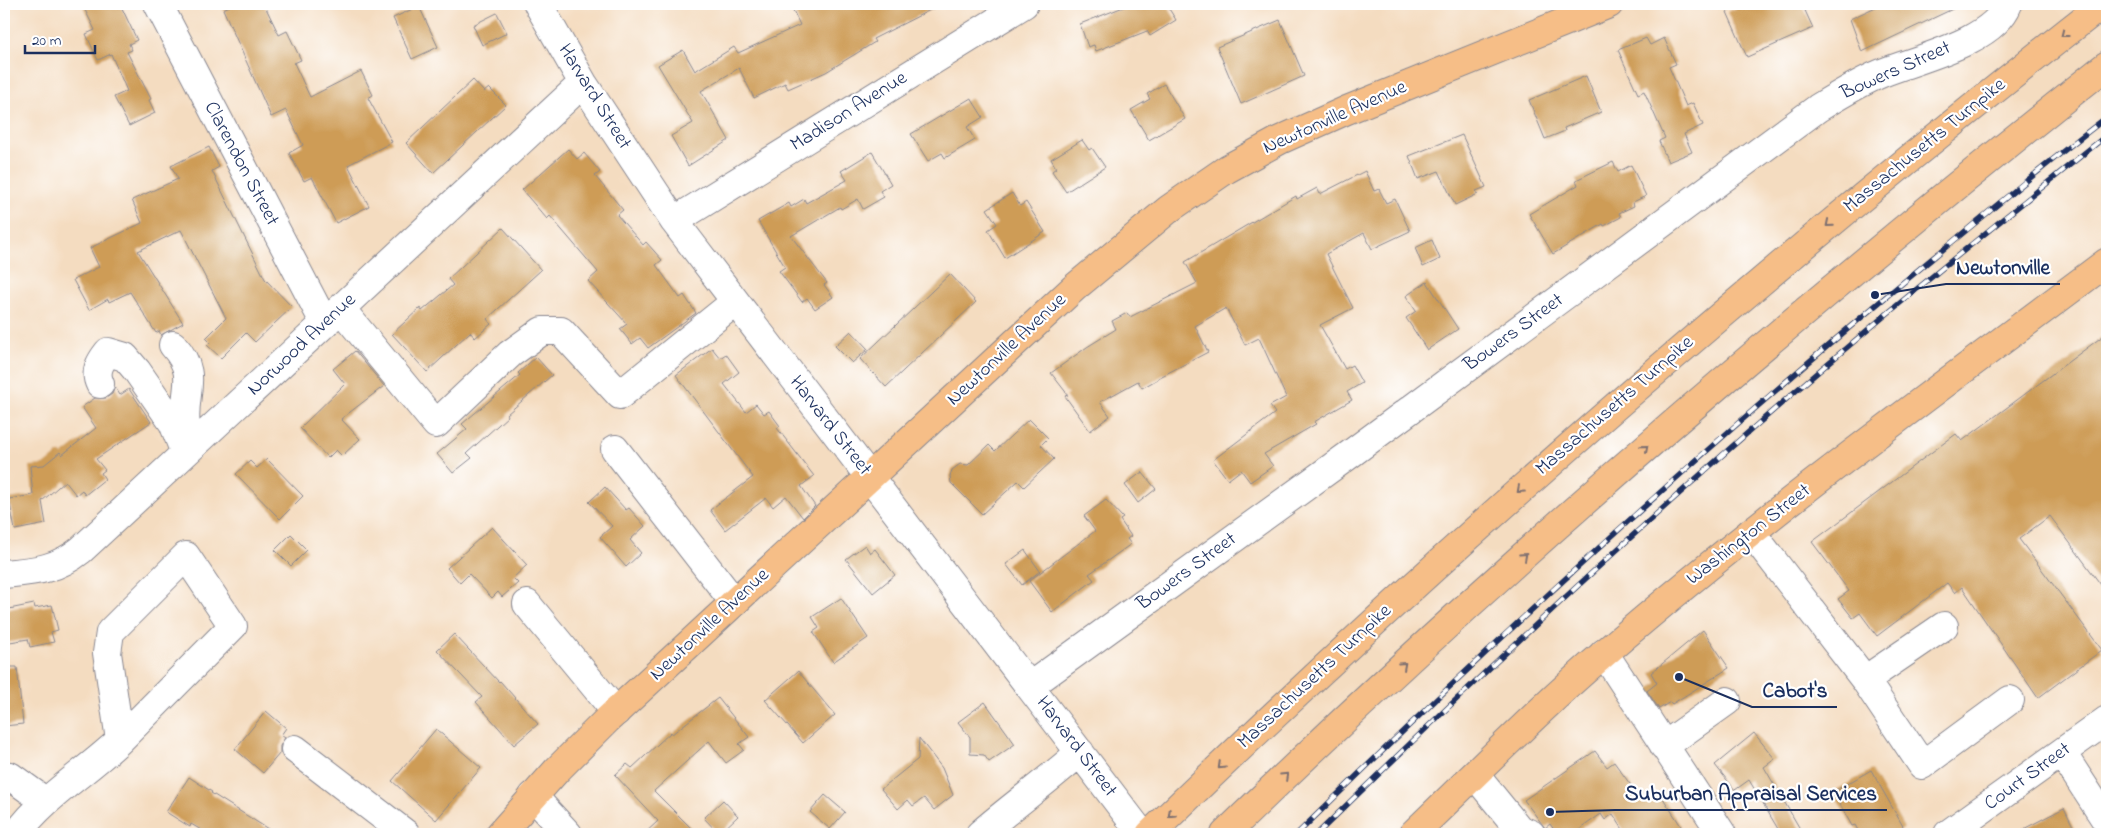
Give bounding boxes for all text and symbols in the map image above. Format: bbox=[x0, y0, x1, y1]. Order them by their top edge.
scale bar bbox=[25, 22, 95, 54]
one-way arrow bbox=[2061, 28, 2070, 36]
text: 20 m bbox=[32, 30, 62, 52]
street label: Bowers Street bbox=[1835, 34, 1956, 109]
street label: Harvard Street bbox=[550, 38, 638, 156]
street label: Madison Avenue bbox=[785, 64, 913, 160]
street label: Massachusetts Turnpike bbox=[1838, 71, 2012, 221]
street label: Newtonville Avenue bbox=[1259, 73, 1411, 163]
street label: Clarendon Street bbox=[196, 97, 286, 232]
one-way arrow bbox=[1826, 218, 1835, 226]
callout: Newtonville bbox=[1946, 248, 2060, 284]
text: Newtonville bbox=[1956, 254, 2051, 284]
street label: Norwood Avenue bbox=[241, 287, 363, 403]
street label: Newtonville Avenue bbox=[941, 287, 1073, 413]
street label: Bowers Street bbox=[1457, 287, 1570, 380]
street label: Massachusetts Turnpike bbox=[1529, 329, 1701, 483]
street label: Harvard Street bbox=[782, 370, 879, 482]
one-way arrow bbox=[1640, 445, 1649, 454]
street label: Washington Street bbox=[1681, 477, 1818, 594]
one-way arrow bbox=[1517, 484, 1526, 493]
street label: Bowers Street bbox=[1130, 526, 1243, 619]
one-way arrow bbox=[1518, 552, 1527, 561]
street label: Newtonville Avenue bbox=[644, 562, 776, 688]
street label: Massachusetts Turnpike bbox=[1231, 598, 1399, 756]
one-way arrow bbox=[1398, 662, 1407, 671]
callout: Cabot's bbox=[1752, 671, 1837, 707]
text: Cabot's bbox=[1763, 677, 1828, 707]
street label: Harvard Street bbox=[1028, 690, 1124, 804]
street label: Court Street bbox=[1979, 735, 2078, 818]
one-way arrow bbox=[1217, 760, 1226, 769]
one-way arrow bbox=[1279, 773, 1288, 782]
callout: Suburban Appraisal Services bbox=[1615, 774, 1887, 810]
text: Suburban Appraisal Services bbox=[1625, 780, 1877, 810]
one-way arrow bbox=[1168, 808, 1177, 817]

